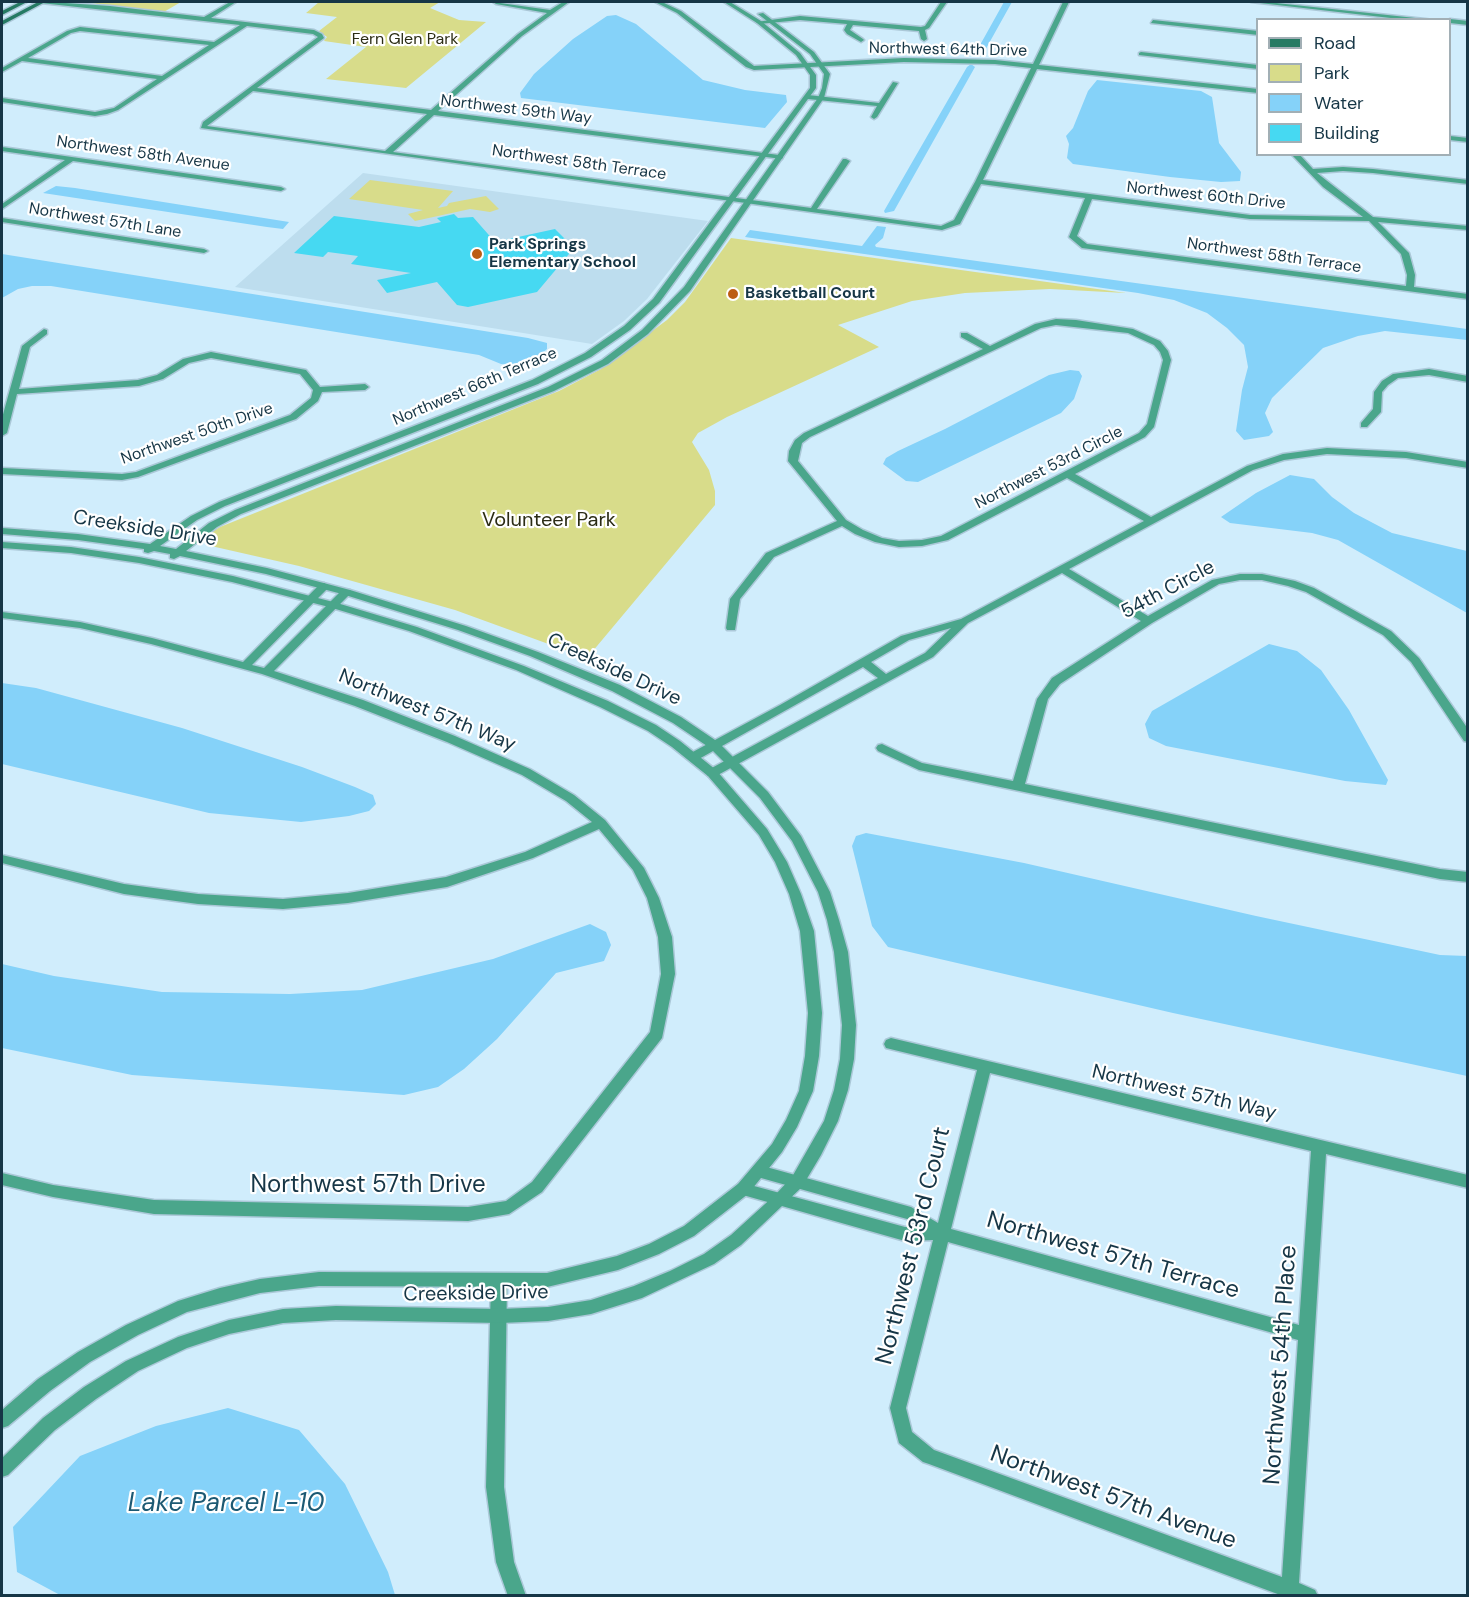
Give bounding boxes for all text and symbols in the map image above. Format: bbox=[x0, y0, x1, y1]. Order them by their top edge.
legend bbox=[1256, 18, 1451, 156]
park label: Fern Glen Park bbox=[352, 30, 458, 50]
text: Road bbox=[1314, 31, 1356, 55]
street label: Northwest 64th Drive bbox=[869, 39, 1027, 61]
text: Park bbox=[1314, 61, 1350, 85]
street label: Northwest 59th Way bbox=[439, 91, 593, 129]
text: Water bbox=[1314, 91, 1364, 115]
text: Building bbox=[1314, 121, 1379, 145]
street label: Northwest 58th Avenue bbox=[55, 132, 231, 176]
street label: Northwest 58th Terrace bbox=[491, 141, 667, 185]
street label: Northwest 60th Drive bbox=[1126, 178, 1286, 214]
street label: Northwest 57th Lane bbox=[27, 199, 183, 243]
street label: Northwest 58th Terrace bbox=[1186, 234, 1362, 278]
place label: Park Springs Elementary School bbox=[489, 235, 636, 273]
marker: Park Springs Elementary School bbox=[470, 247, 484, 261]
place label: Basketball Court bbox=[745, 284, 875, 304]
marker: Basketball Court bbox=[726, 287, 740, 301]
street label: Northwest 66th Terrace bbox=[390, 344, 560, 430]
street label: Northwest 50th Drive bbox=[118, 399, 276, 469]
street label: Northwest 53rd Circle bbox=[972, 422, 1126, 514]
street label: Creekside Drive bbox=[72, 506, 218, 552]
park label: Volunteer Park bbox=[482, 509, 616, 533]
street label: 54th Circle bbox=[1117, 555, 1219, 625]
street label: Creekside Drive bbox=[543, 628, 685, 712]
street label: Northwest 57th Way bbox=[335, 665, 519, 757]
street label: Northwest 57th Way bbox=[1089, 1060, 1279, 1126]
street label: Northwest 53rd Court bbox=[871, 1124, 957, 1368]
street label: Northwest 57th Drive bbox=[250, 1172, 486, 1200]
street label: Northwest 57th Terrace bbox=[983, 1206, 1243, 1306]
street label: Northwest 54th Place bbox=[1258, 1244, 1304, 1486]
street label: Creekside Drive bbox=[403, 1281, 549, 1307]
street label: Northwest 57th Avenue bbox=[986, 1440, 1240, 1556]
water label: Lake Parcel L-10 bbox=[128, 1488, 324, 1520]

